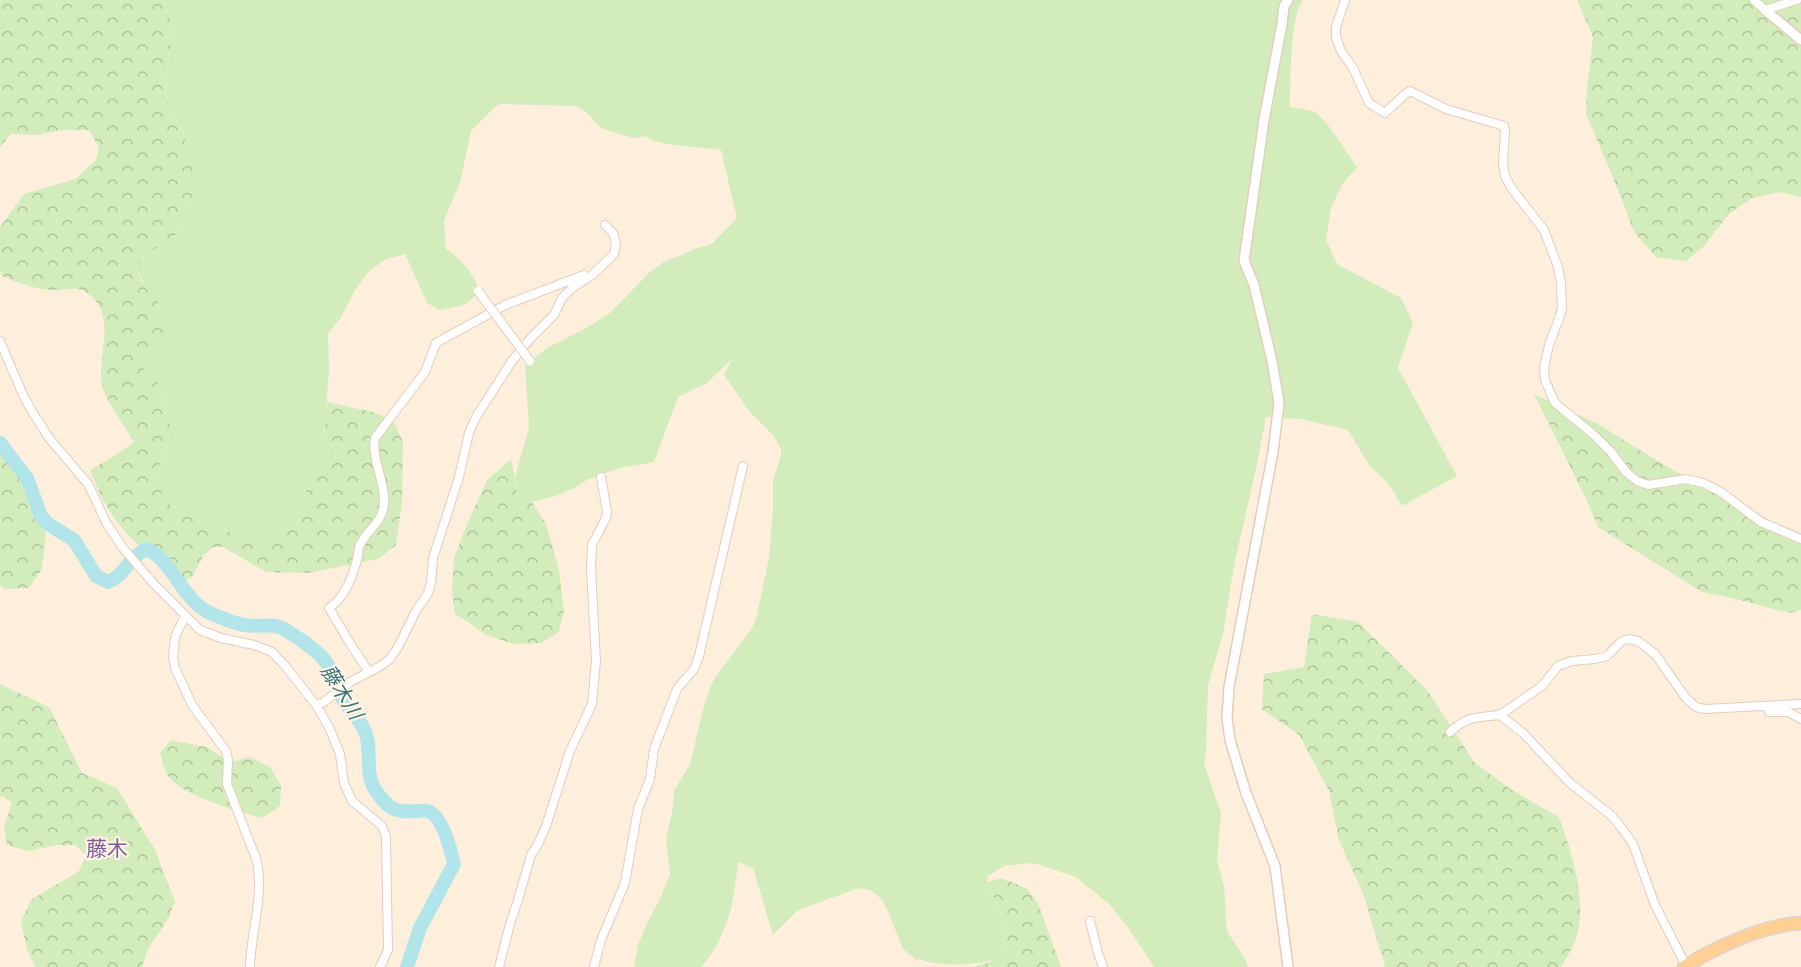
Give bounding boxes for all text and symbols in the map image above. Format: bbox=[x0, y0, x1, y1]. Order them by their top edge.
water label: 藤木川 bbox=[317, 660, 370, 725]
district label: 藤木 bbox=[86, 835, 128, 861]

